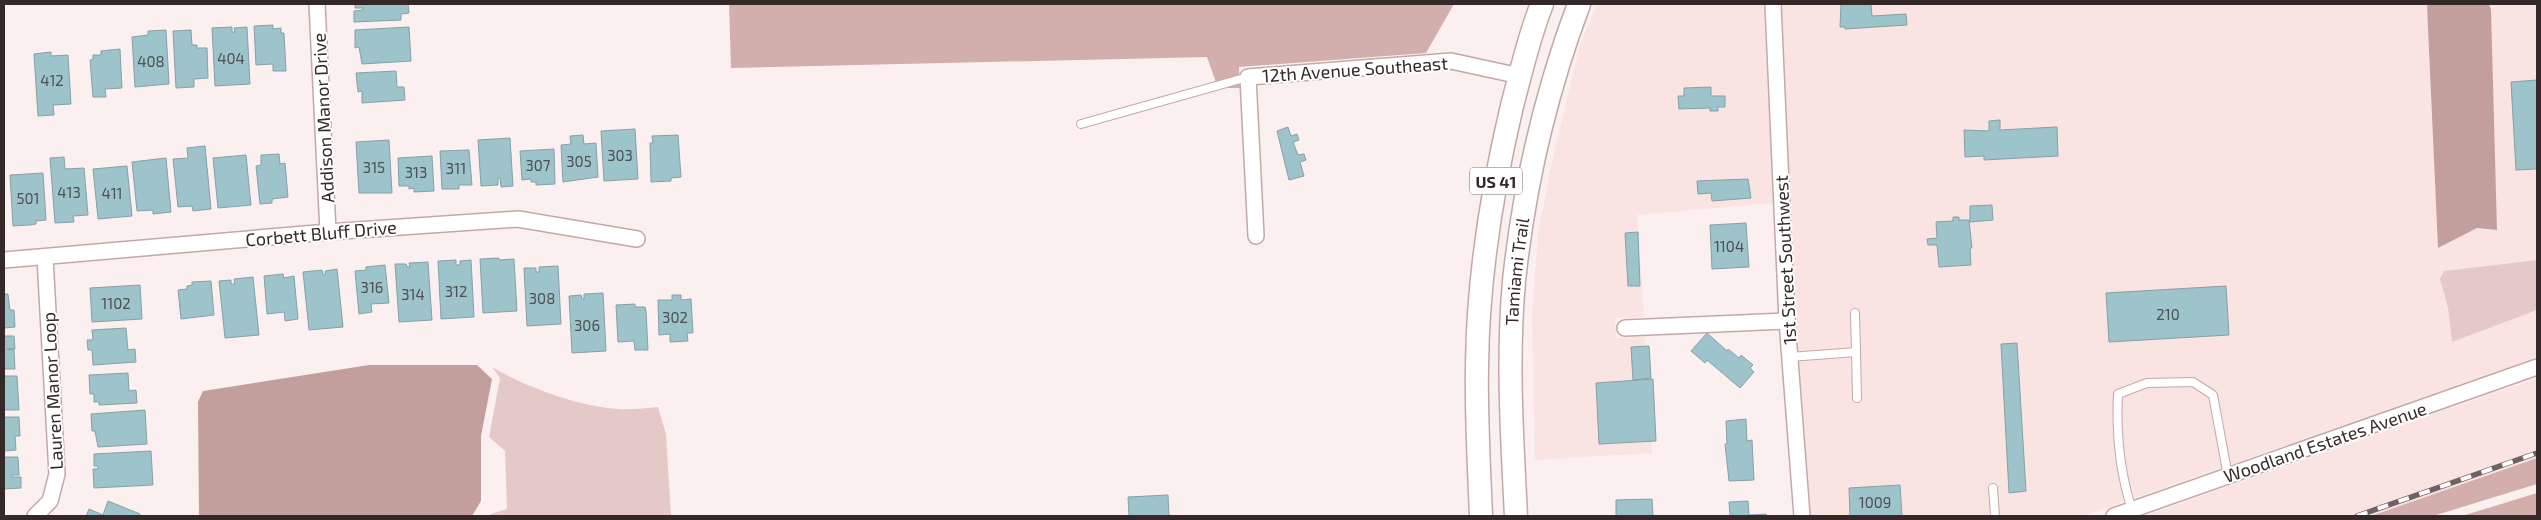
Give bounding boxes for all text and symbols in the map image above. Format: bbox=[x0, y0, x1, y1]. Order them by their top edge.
street label: Addison Manor Drive bbox=[308, 33, 338, 203]
house number: 404 bbox=[217, 49, 245, 67]
house number: 408 bbox=[137, 52, 165, 70]
street label: 12th Avenue Southeast bbox=[1261, 52, 1449, 86]
house number: 412 bbox=[40, 71, 64, 89]
house number: 303 bbox=[607, 146, 633, 164]
house number: 305 bbox=[566, 152, 592, 170]
house number: 307 bbox=[525, 156, 551, 174]
house number: 315 bbox=[363, 158, 385, 176]
house number: 311 bbox=[446, 159, 466, 177]
house number: 313 bbox=[405, 163, 427, 181]
road number: US 41 bbox=[1470, 168, 1522, 195]
street label: 1st Street Southwest bbox=[1770, 175, 1800, 345]
house number: 413 bbox=[57, 183, 81, 201]
house number: 411 bbox=[101, 184, 123, 202]
house number: 501 bbox=[16, 189, 40, 207]
street label: Corbett Bluff Drive bbox=[244, 215, 398, 251]
street label: Tamiami Trail bbox=[1500, 215, 1534, 326]
house number: 1104 bbox=[1714, 237, 1744, 255]
house number: 316 bbox=[361, 278, 383, 296]
house number: 312 bbox=[445, 282, 467, 300]
house number: 314 bbox=[401, 285, 425, 303]
house number: 308 bbox=[529, 289, 555, 307]
house number: 1102 bbox=[101, 294, 131, 312]
house number: 210 bbox=[2156, 305, 2180, 323]
house number: 302 bbox=[662, 308, 688, 326]
street label: Lauren Manor Loop bbox=[37, 312, 67, 470]
house number: 306 bbox=[574, 316, 600, 334]
street label: Woodland Estates Avenue bbox=[2221, 397, 2429, 487]
house number: 1009 bbox=[1859, 493, 1891, 511]

